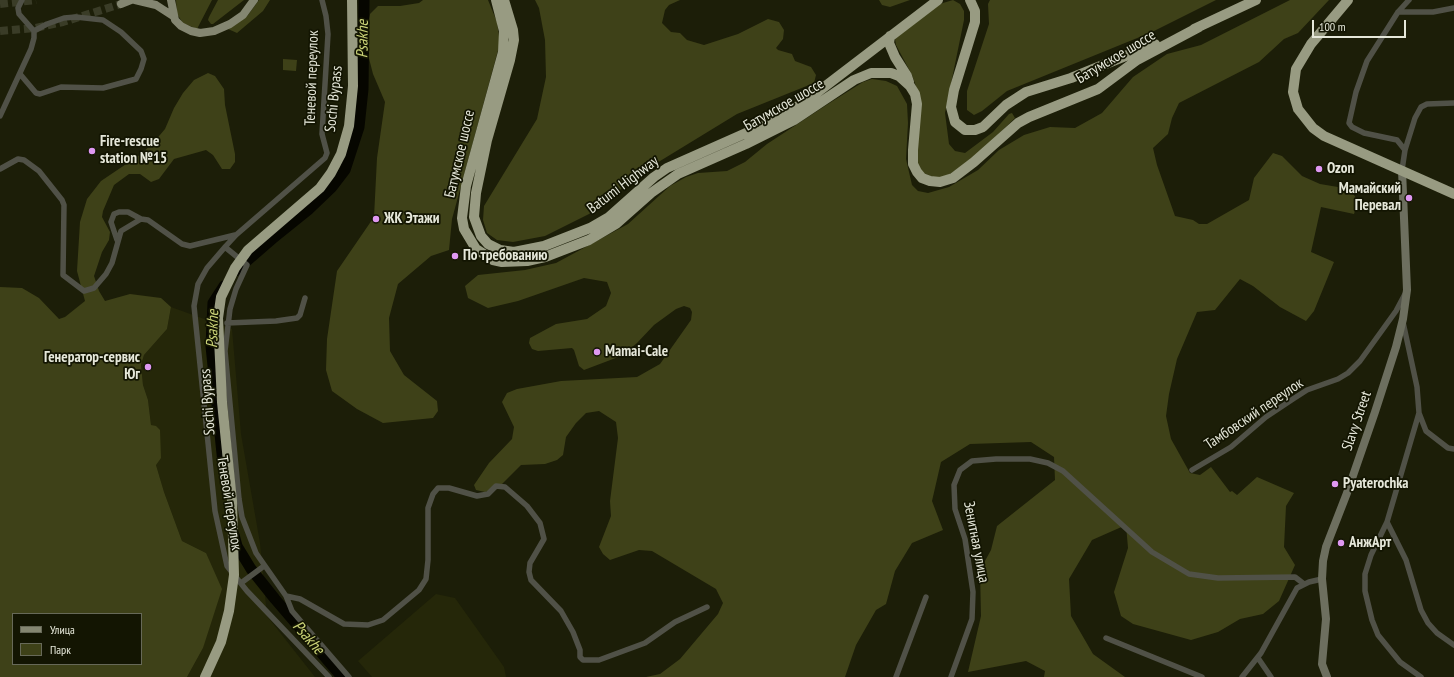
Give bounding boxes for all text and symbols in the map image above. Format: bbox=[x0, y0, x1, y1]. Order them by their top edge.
scale bar bbox=[1314, 12, 1408, 38]
text: 100 m bbox=[1319, 19, 1346, 34]
water label: Psakhe bbox=[353, 20, 373, 58]
street label: Батумское шоссе bbox=[1073, 26, 1159, 88]
street label: Теневой переулок bbox=[301, 30, 323, 126]
street label: Sochi Bypass bbox=[322, 65, 346, 133]
street label: Батумское шоссе bbox=[741, 75, 827, 135]
street label: Батумское шоссе bbox=[441, 108, 479, 200]
place label: Fire-rescue station №15 bbox=[100, 133, 167, 168]
marker: Fire-rescue station №15 bbox=[87, 146, 97, 156]
street label: Batumi Highway bbox=[584, 152, 662, 218]
place label: Ozon bbox=[1327, 160, 1354, 178]
marker: Ozon bbox=[1314, 164, 1324, 174]
place label: Мамайский Перевал bbox=[1339, 180, 1401, 215]
marker: Мамайский Перевал bbox=[1404, 193, 1414, 203]
place label: ЖК Этажи bbox=[384, 210, 439, 228]
marker: ЖК Этажи bbox=[371, 214, 381, 224]
place label: По требованию bbox=[463, 247, 547, 265]
marker: По требованию bbox=[450, 251, 460, 261]
water label: Psakhe bbox=[203, 309, 223, 349]
place label: Mamai-Cale bbox=[605, 343, 668, 361]
marker: Mamai-Cale bbox=[592, 347, 602, 357]
place label: Генератор-сервис Юг bbox=[44, 349, 140, 384]
marker: Генератор-сервис Юг bbox=[143, 362, 153, 372]
street label: Sochi Bypass bbox=[197, 368, 219, 436]
street label: Тамбовский переулок bbox=[1201, 374, 1307, 454]
street label: Slavy Street bbox=[1338, 389, 1376, 453]
street label: Теневой переулок bbox=[213, 455, 245, 551]
place label: Pyaterochka bbox=[1343, 475, 1409, 493]
marker: Pyaterochka bbox=[1330, 479, 1340, 489]
street label: Зенитная улица bbox=[959, 500, 993, 584]
place label: АнжАрт bbox=[1349, 534, 1391, 552]
marker: АнжАрт bbox=[1336, 538, 1346, 548]
legend bbox=[12, 613, 142, 665]
water label: Psakhe bbox=[288, 617, 328, 659]
text: Улица bbox=[50, 622, 75, 637]
text: Парк bbox=[50, 642, 71, 657]

